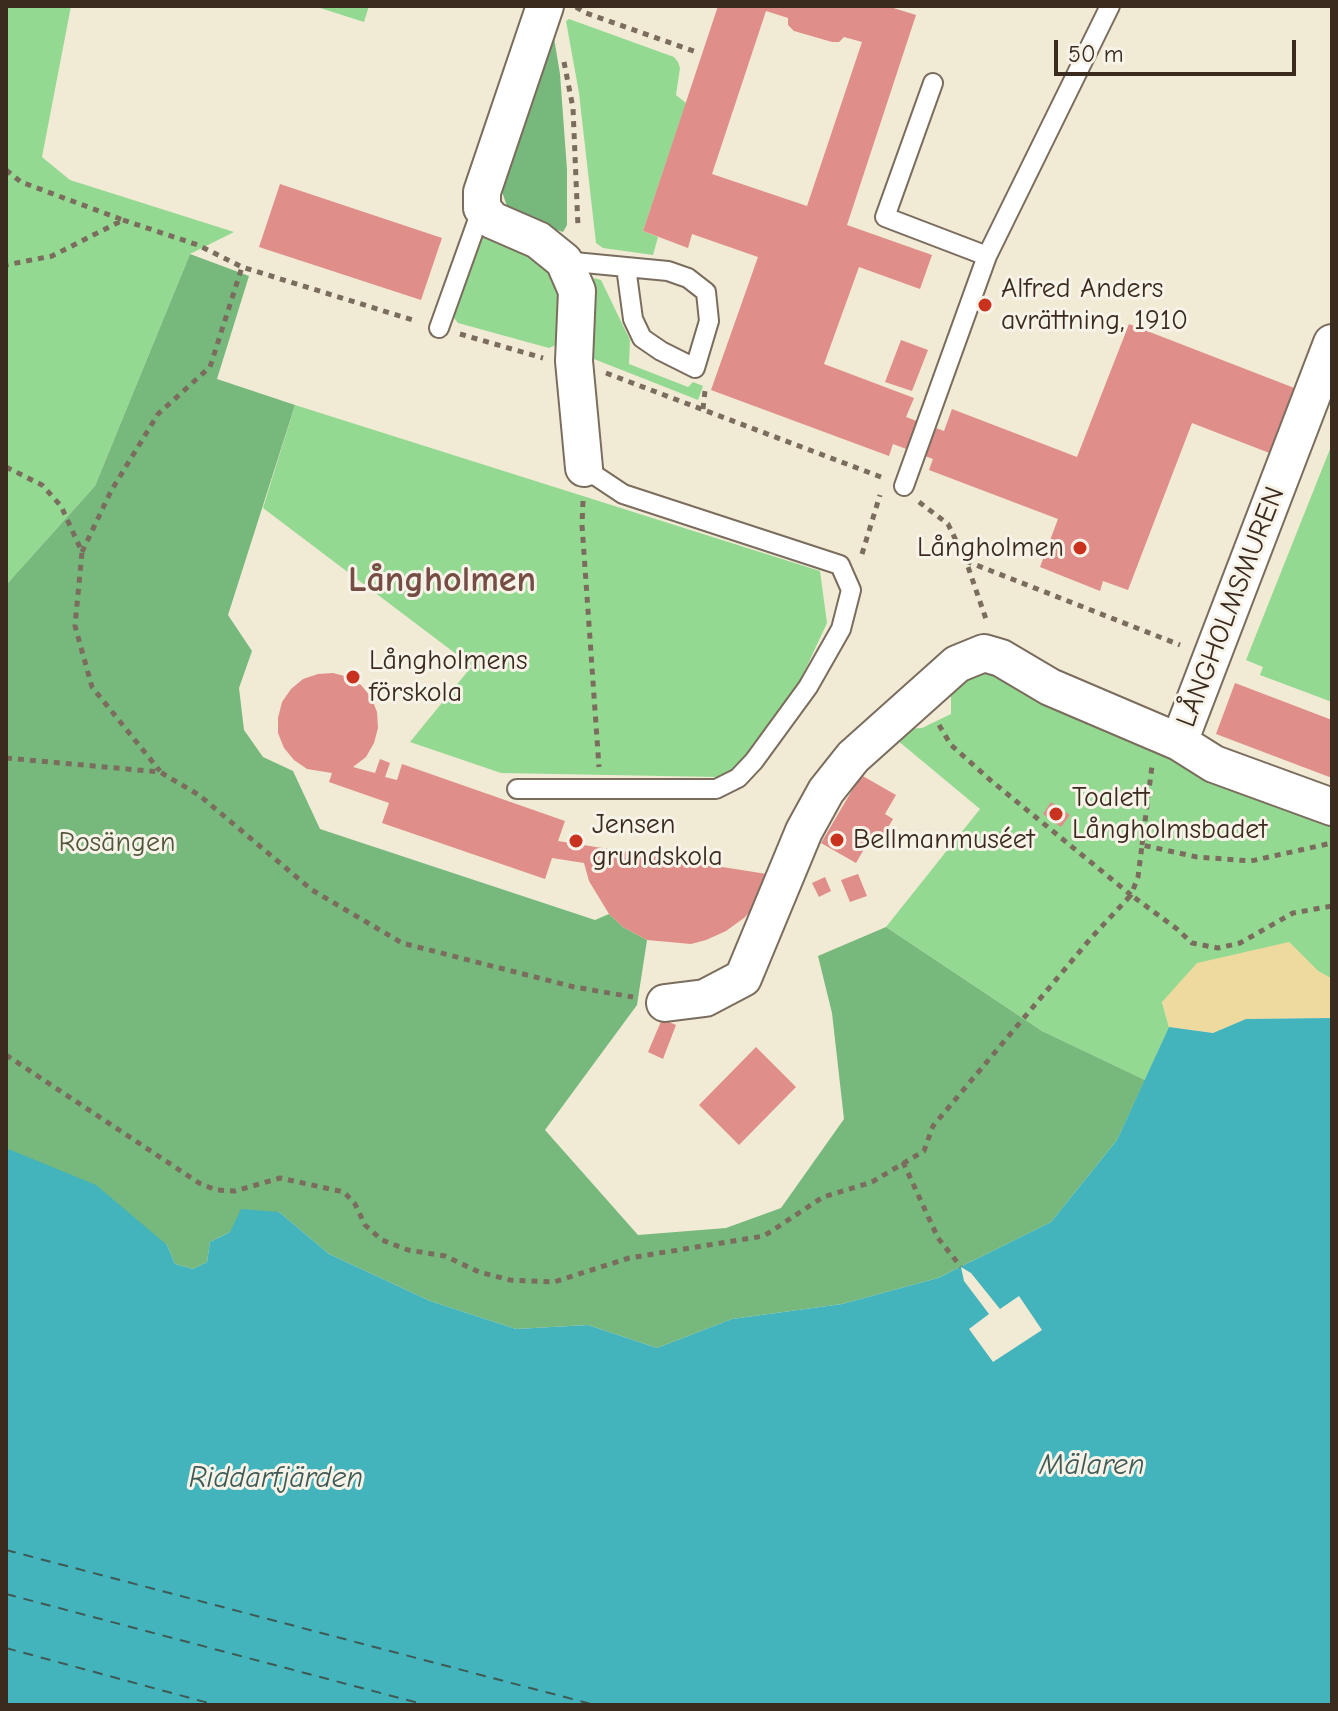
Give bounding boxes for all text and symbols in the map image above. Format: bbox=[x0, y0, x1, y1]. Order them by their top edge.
scale bar bbox=[1058, 24, 1300, 74]
text: 50 m bbox=[1068, 40, 1124, 68]
place label: Alfred Anders avrättning, 1910 bbox=[1001, 272, 1188, 338]
marker: Alfred Anders avrättning, 1910 bbox=[976, 296, 994, 314]
street label: LÅNGHOLMSMUREN bbox=[1170, 482, 1292, 732]
place label: Långholmen bbox=[917, 531, 1064, 565]
marker: Långholmen bbox=[1071, 539, 1089, 557]
district label: Långholmen bbox=[348, 559, 536, 603]
place label: Långholmens förskola bbox=[369, 644, 528, 710]
marker: Långholmens förskola bbox=[344, 668, 362, 686]
place label: Toalett Långholmsbadet bbox=[1072, 781, 1267, 847]
marker: Toalett Långholmsbadet bbox=[1047, 805, 1065, 823]
place label: Jensen grundskola bbox=[592, 808, 723, 874]
place label: Bellmanmuséet bbox=[853, 823, 1035, 857]
park label: Rosängen bbox=[59, 826, 175, 860]
marker: Bellmanmuséet bbox=[828, 831, 846, 849]
marker: Jensen grundskola bbox=[567, 832, 585, 850]
water label: Mälaren bbox=[1039, 1448, 1145, 1484]
water label: Riddarfjärden bbox=[189, 1461, 363, 1497]

